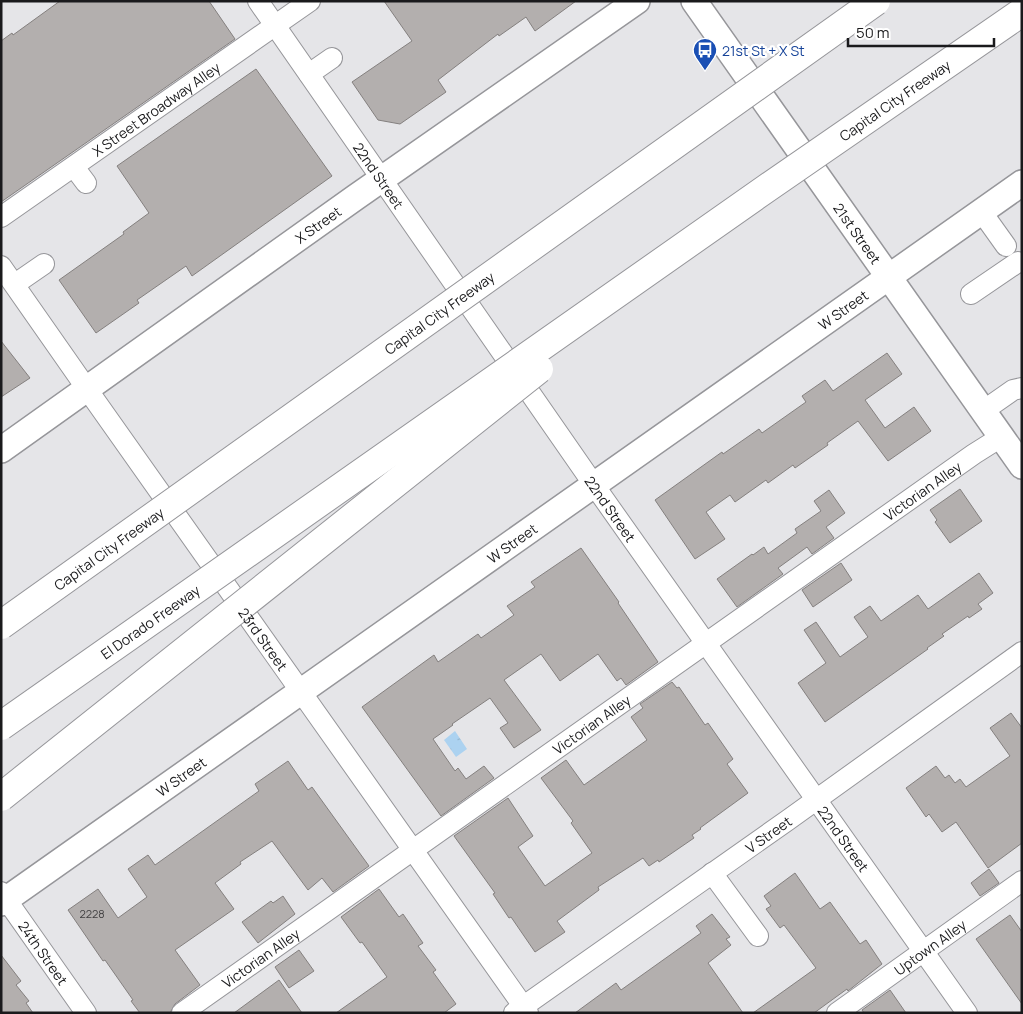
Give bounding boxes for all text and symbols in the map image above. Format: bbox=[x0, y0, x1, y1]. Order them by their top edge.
scale bar bbox=[848, 15, 994, 47]
text: 50 m bbox=[856, 22, 890, 43]
bus stop icon: 21st St + X St bbox=[692, 37, 718, 71]
place label: 21st St + X St bbox=[722, 41, 805, 60]
street label: Capital City Freeway bbox=[835, 55, 954, 145]
street label: X Street Broadway Alley bbox=[88, 57, 224, 160]
street label: 22nd Street bbox=[349, 138, 409, 212]
street label: 21st Street bbox=[830, 199, 886, 268]
street label: X Street bbox=[291, 201, 345, 247]
street label: Capital City Freeway bbox=[380, 267, 498, 358]
street label: W Street bbox=[814, 285, 872, 334]
street label: Victorian Alley bbox=[880, 456, 965, 525]
street label: 22nd Street bbox=[581, 472, 641, 546]
street label: Capital City Freeway bbox=[50, 502, 168, 594]
street label: W Street bbox=[483, 518, 541, 567]
street label: El Dorado Freeway bbox=[97, 580, 204, 663]
street label: 23rd Street bbox=[235, 604, 293, 674]
street label: Victorian Alley bbox=[549, 690, 634, 758]
street label: W Street bbox=[152, 752, 210, 800]
street label: 22nd Street bbox=[814, 802, 874, 876]
street label: V Street bbox=[741, 811, 795, 857]
house number: 2228 bbox=[79, 906, 105, 921]
street label: Uptown Alley bbox=[890, 914, 970, 979]
street label: 24th Street bbox=[15, 917, 73, 989]
street label: Victorian Alley bbox=[218, 923, 304, 992]

